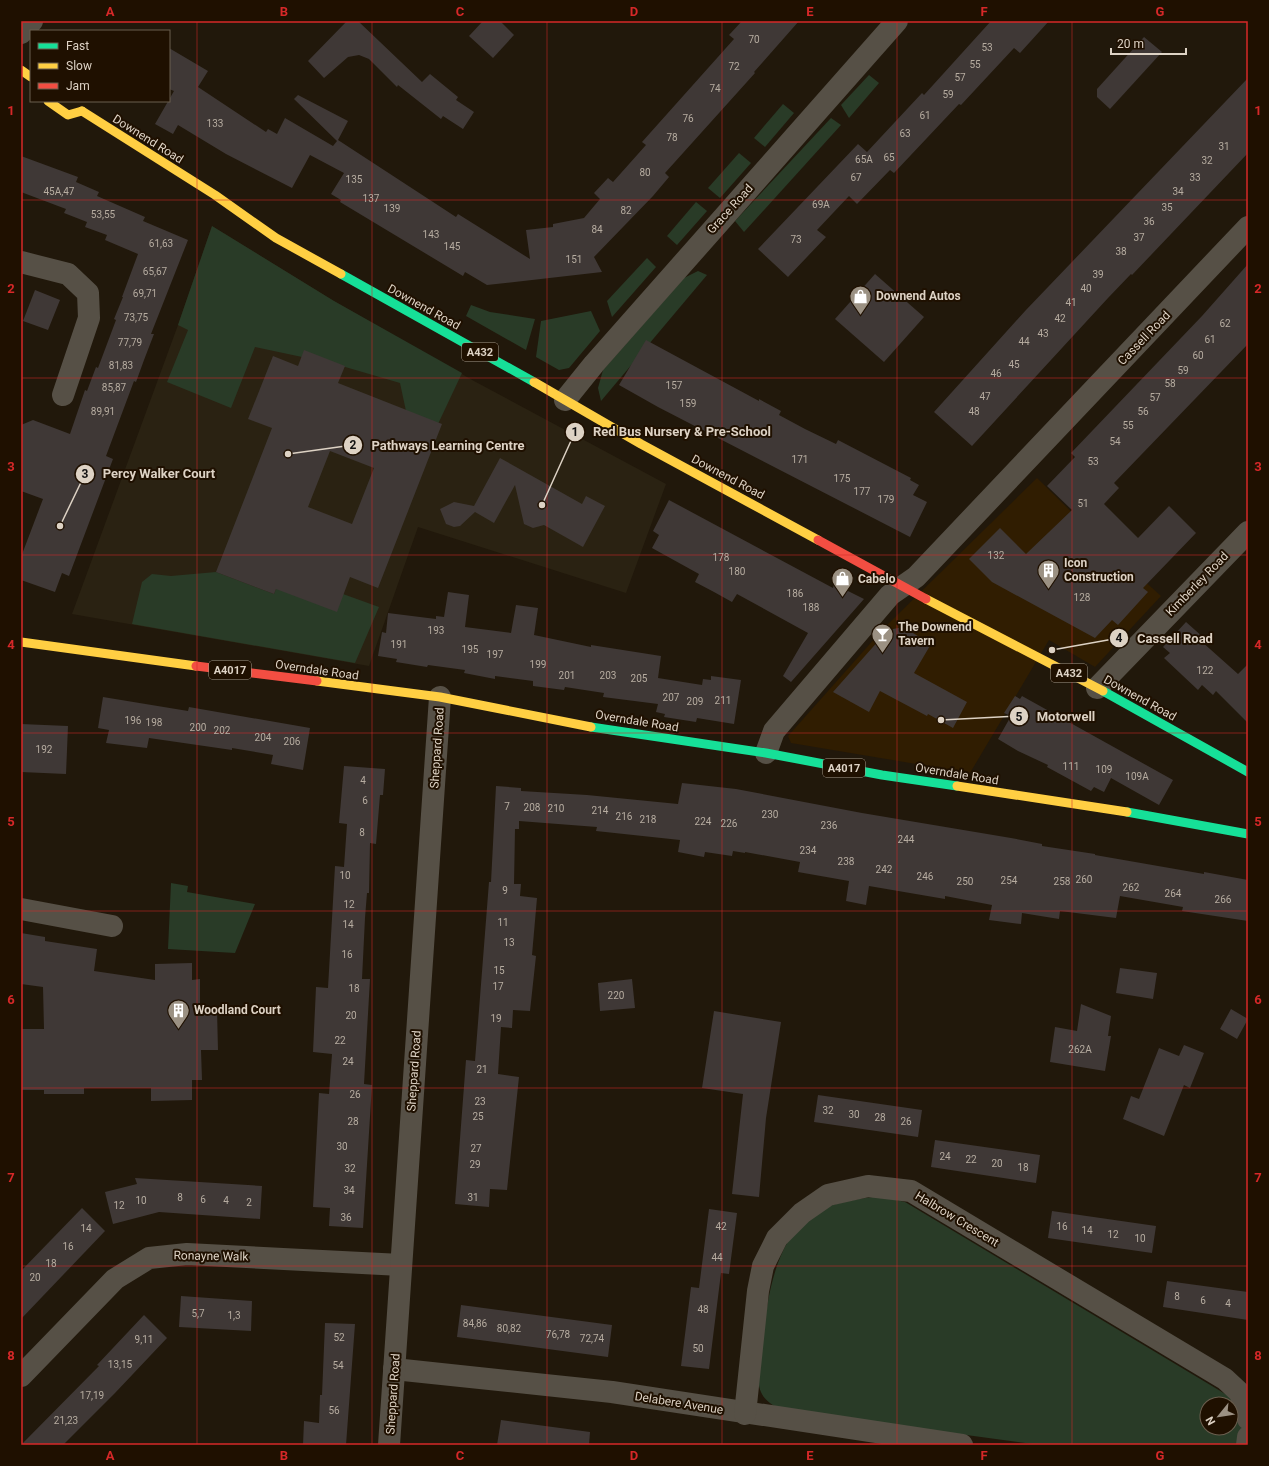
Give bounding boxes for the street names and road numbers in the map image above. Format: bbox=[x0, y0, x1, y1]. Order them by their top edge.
street label: Downend Road bbox=[110, 112, 186, 166]
street label: Grace Road bbox=[704, 181, 756, 237]
street label: Downend Road bbox=[385, 281, 463, 333]
street label: Cassell Road bbox=[1115, 308, 1173, 368]
road number: A432 bbox=[462, 343, 498, 361]
street label: Downend Road bbox=[689, 452, 767, 502]
street label: Kimberley Road bbox=[1163, 549, 1231, 619]
street label: Overndale Road bbox=[274, 657, 360, 683]
road number: A4017 bbox=[209, 661, 251, 679]
road number: A432 bbox=[1051, 664, 1087, 682]
street label: Downend Road bbox=[1101, 672, 1179, 724]
street label: Sheppard Road bbox=[427, 707, 447, 789]
street label: Overndale Road bbox=[594, 708, 680, 734]
road number: A4017 bbox=[823, 759, 865, 777]
street label: Overndale Road bbox=[914, 761, 1000, 787]
street label: Sheppard Road bbox=[404, 1030, 424, 1112]
street label: Halbrow Crescent bbox=[913, 1189, 1001, 1250]
street label: Ronayne Walk bbox=[173, 1248, 249, 1264]
street label: Sheppard Road bbox=[383, 1353, 403, 1435]
street label: Delabere Avenue bbox=[634, 1389, 724, 1417]

